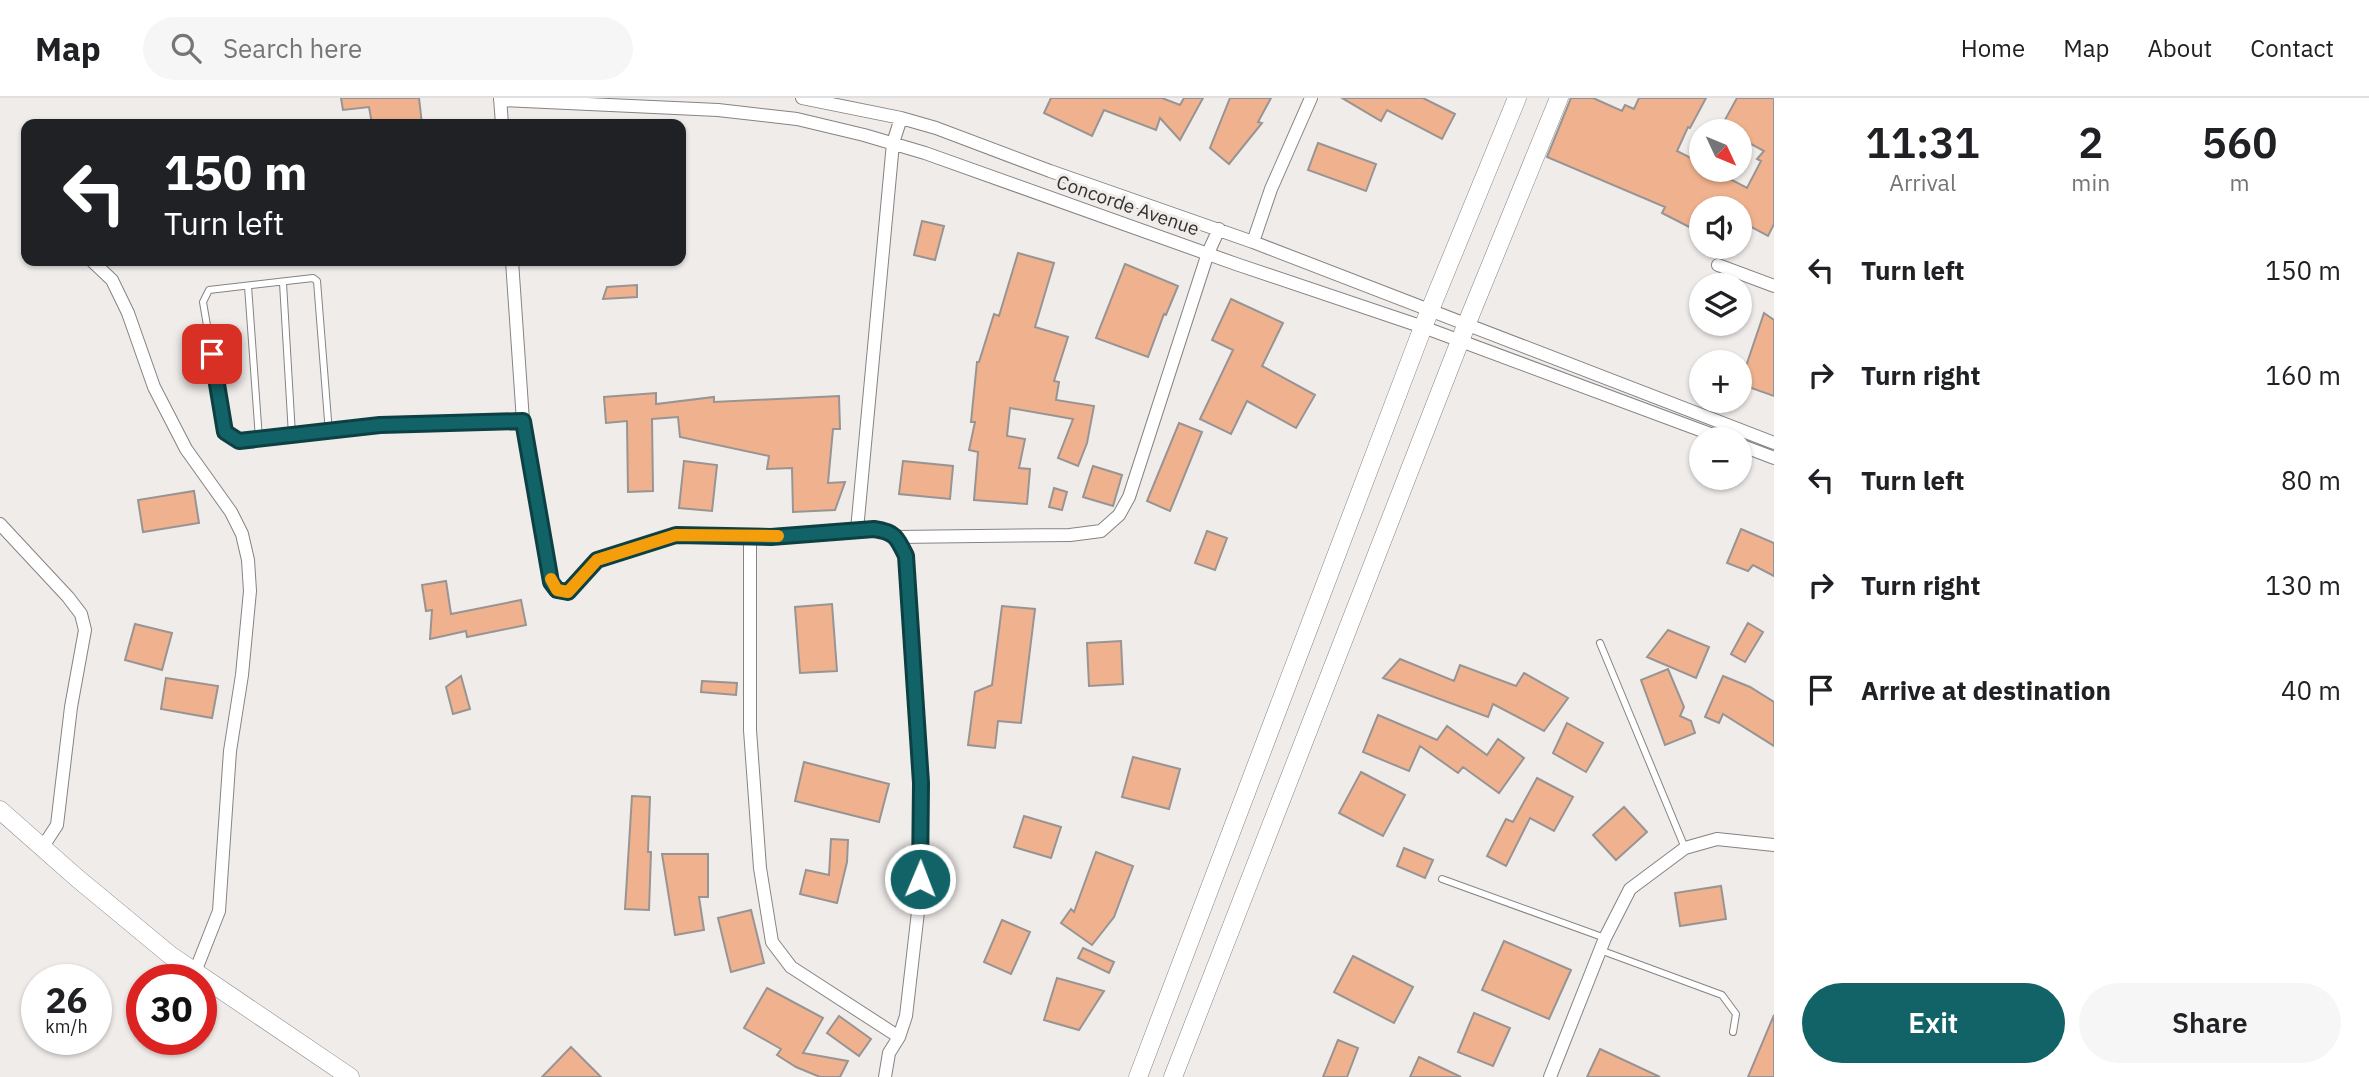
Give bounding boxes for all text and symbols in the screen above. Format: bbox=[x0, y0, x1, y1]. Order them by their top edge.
search box bbox=[143, 17, 633, 80]
text: Map bbox=[35, 27, 101, 70]
icon: search bbox=[167, 29, 205, 67]
text: Search here bbox=[223, 31, 362, 65]
text: Home bbox=[1961, 32, 2025, 64]
text: Map bbox=[2063, 32, 2109, 64]
text: About bbox=[2147, 32, 2212, 64]
text: Contact bbox=[2250, 32, 2334, 64]
text: 11:31 bbox=[1866, 115, 1980, 170]
text: 2 bbox=[2078, 115, 2103, 170]
text: 560 bbox=[2202, 115, 2277, 170]
north arrow bbox=[1689, 119, 1752, 182]
map controls bbox=[1689, 119, 1752, 490]
text: 150 m bbox=[164, 140, 308, 203]
icon: left bbox=[49, 147, 140, 238]
text: Arrival bbox=[1889, 167, 1956, 197]
text: min bbox=[2071, 167, 2110, 197]
text: m bbox=[2230, 167, 2250, 197]
street label: Concorde Avenue bbox=[1053, 169, 1203, 241]
button: sound bbox=[1689, 196, 1752, 259]
text: Turn left bbox=[164, 202, 284, 244]
icon: left bbox=[1802, 251, 1840, 289]
text: Turn left bbox=[1861, 253, 1964, 287]
text: 150 m bbox=[2265, 253, 2341, 287]
button: layers bbox=[1689, 273, 1752, 336]
pin bbox=[182, 324, 242, 384]
icon: arrive bbox=[193, 335, 231, 373]
button: + bbox=[1689, 350, 1752, 413]
icon: right bbox=[1802, 356, 1840, 394]
text: Turn right bbox=[1861, 358, 1980, 392]
text: 160 m bbox=[2265, 358, 2341, 392]
button: − bbox=[1689, 427, 1752, 490]
icon: left bbox=[1802, 461, 1840, 499]
text: Turn left bbox=[1861, 463, 1964, 497]
text: 80 m bbox=[2281, 463, 2341, 497]
icon: right bbox=[1802, 566, 1840, 604]
text: Turn right bbox=[1861, 568, 1980, 602]
text: 130 m bbox=[2265, 568, 2341, 602]
icon: arrive bbox=[1802, 671, 1840, 709]
text: Arrive at destination bbox=[1861, 673, 2111, 707]
text: 40 m bbox=[2281, 673, 2341, 707]
position arrow bbox=[883, 842, 957, 916]
speed limit sign: 30 bbox=[126, 964, 217, 1055]
text: 26 bbox=[45, 977, 88, 1023]
button: Exit bbox=[1802, 983, 2065, 1063]
button: Share bbox=[2079, 983, 2341, 1063]
text: km/h bbox=[45, 1015, 88, 1038]

